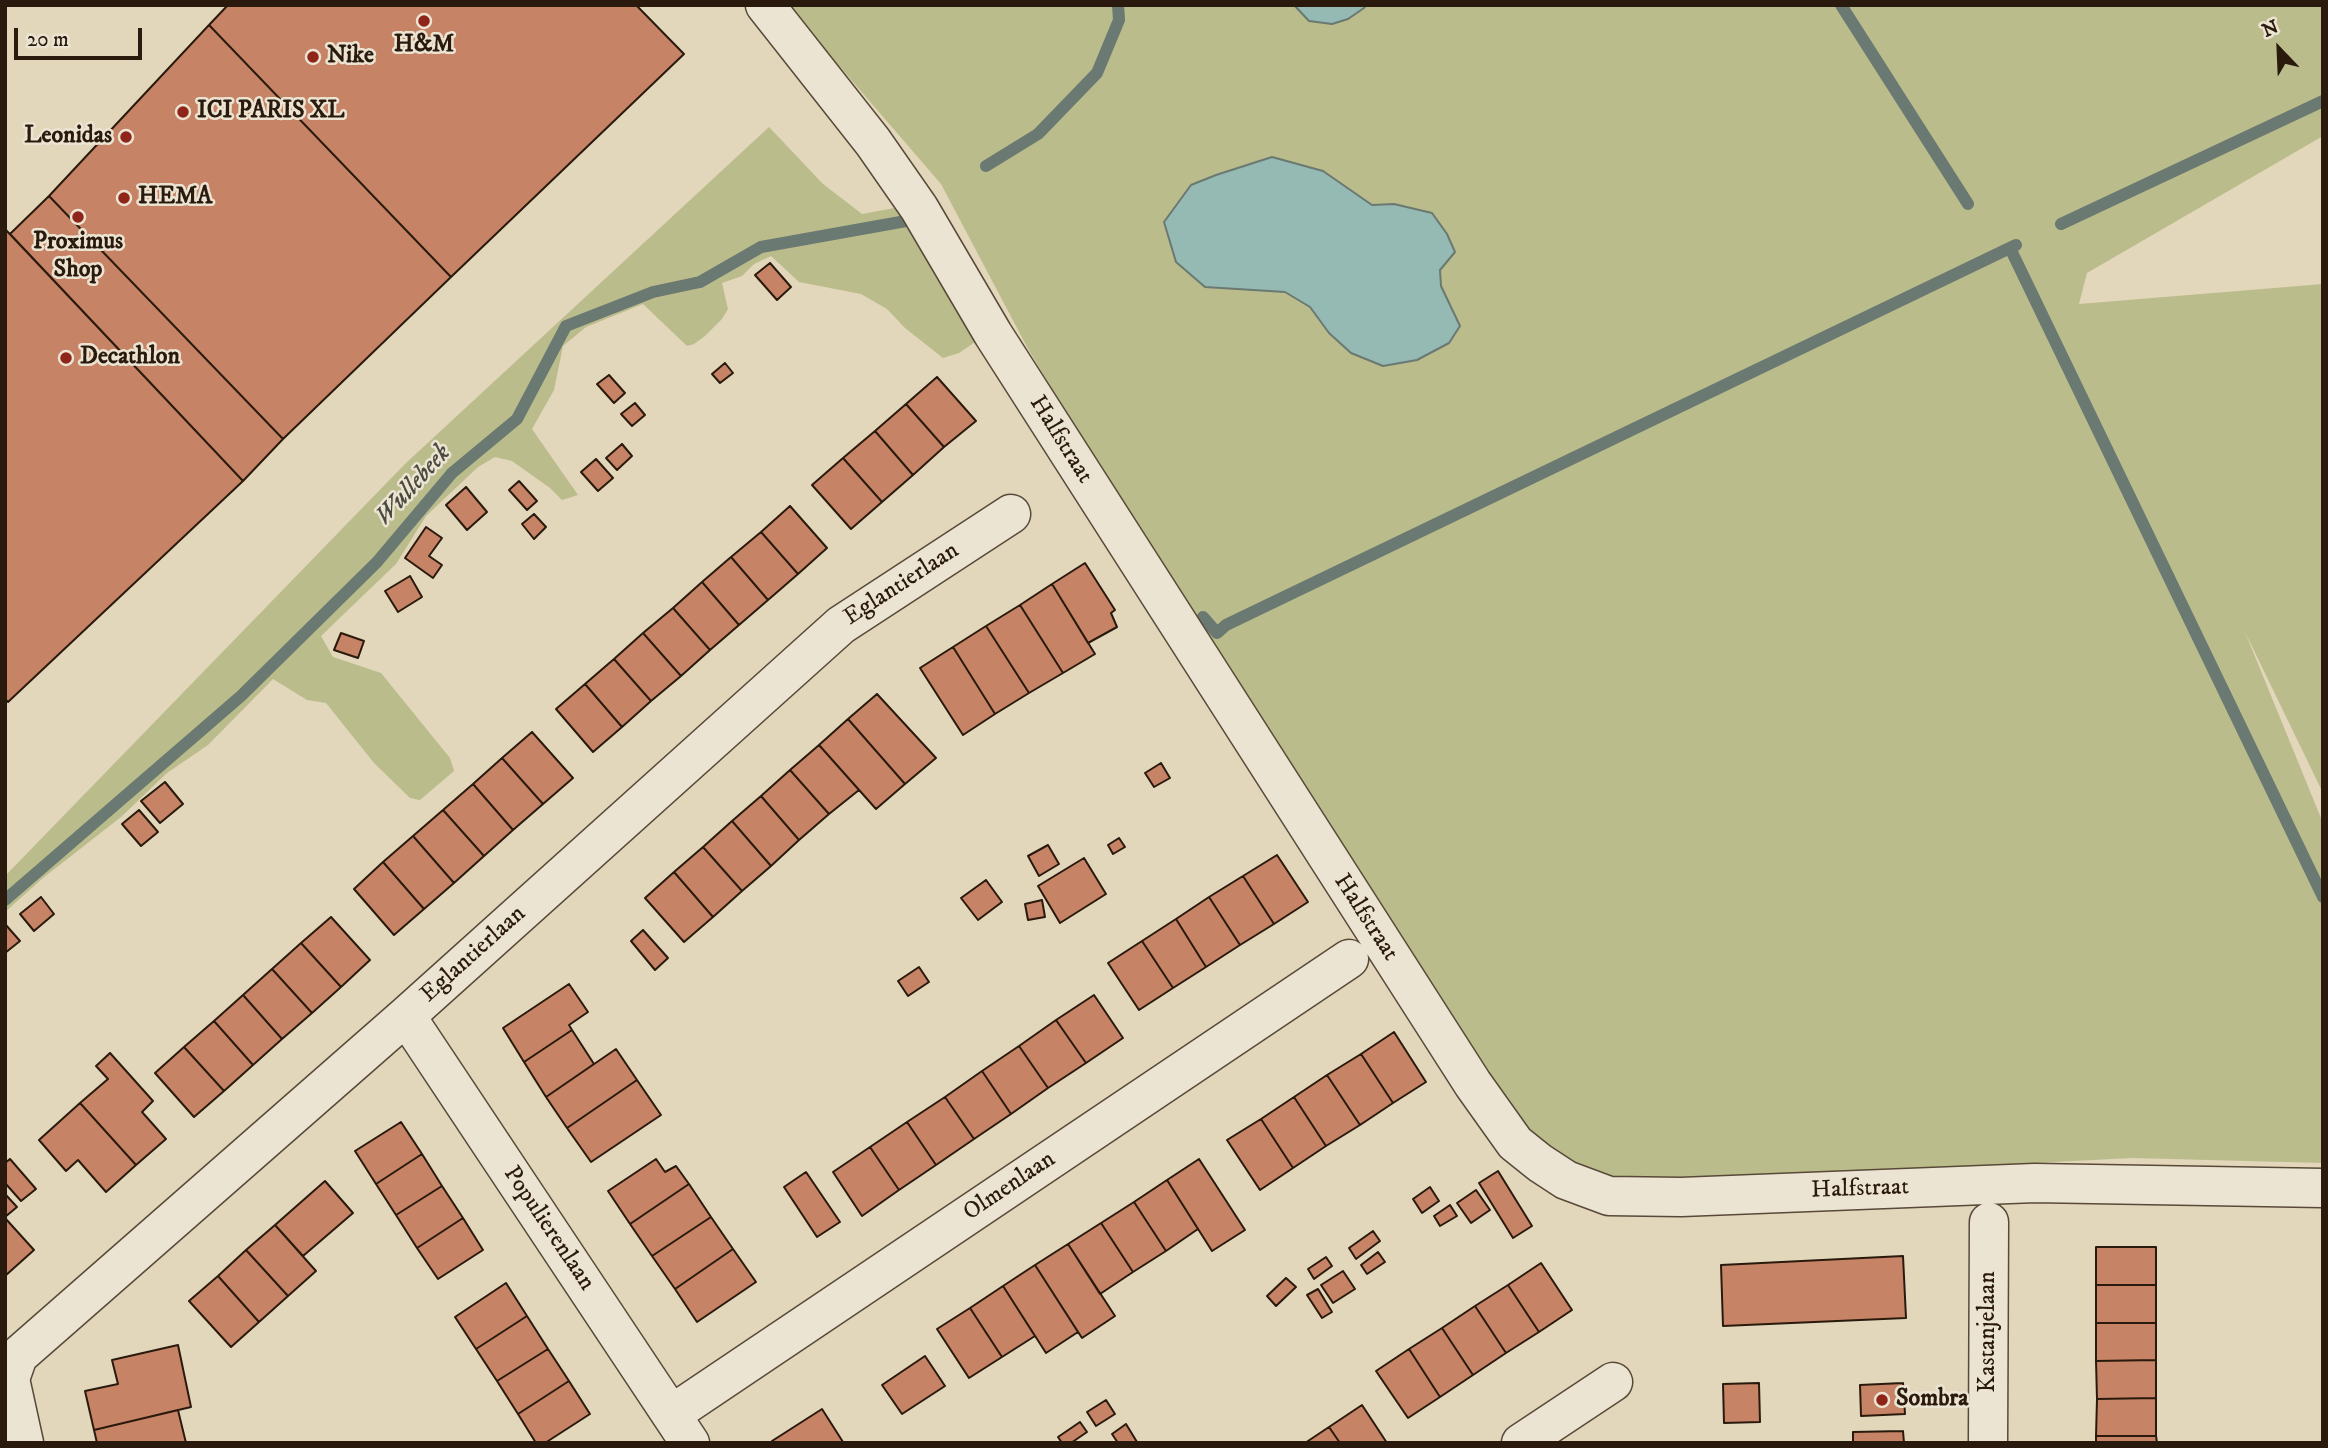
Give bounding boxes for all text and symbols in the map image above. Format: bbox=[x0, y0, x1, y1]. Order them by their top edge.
marker: H&M bbox=[416, 13, 432, 29]
scale bar bbox=[18, 14, 145, 58]
north arrow bbox=[2244, 14, 2314, 84]
text: N bbox=[2259, 16, 2282, 43]
text: 20 m bbox=[27, 27, 69, 53]
place label: H&M bbox=[394, 32, 454, 60]
place label: Nike bbox=[327, 43, 374, 71]
marker: Nike bbox=[305, 49, 321, 65]
place label: ICI PARIS XL bbox=[197, 98, 345, 126]
marker: ICI PARIS XL bbox=[175, 104, 191, 120]
place label: Leonidas bbox=[24, 123, 112, 151]
marker: Leonidas bbox=[118, 129, 134, 145]
place label: HEMA bbox=[138, 184, 212, 212]
marker: HEMA bbox=[116, 190, 132, 206]
marker: Proximus Shop bbox=[70, 209, 86, 225]
place label: Proximus Shop bbox=[33, 229, 123, 285]
place label: Decathlon bbox=[80, 344, 180, 372]
marker: Decathlon bbox=[58, 350, 74, 366]
street label: Halfstraat bbox=[1022, 391, 1098, 489]
water label: Wullebeek bbox=[369, 439, 459, 533]
street label: Eglantierlaan bbox=[839, 537, 965, 633]
street label: Halfstraat bbox=[1326, 869, 1404, 967]
street label: Eglantierlaan bbox=[416, 900, 532, 1010]
street label: Olmenlaan bbox=[959, 1146, 1061, 1228]
street label: Populierenlaan bbox=[496, 1161, 600, 1297]
street label: Halfstraat bbox=[1811, 1174, 1909, 1206]
street label: Kastanjelaan bbox=[1975, 1271, 2003, 1393]
place label: Sombra bbox=[1896, 1386, 1968, 1414]
marker: Sombra bbox=[1874, 1392, 1890, 1408]

